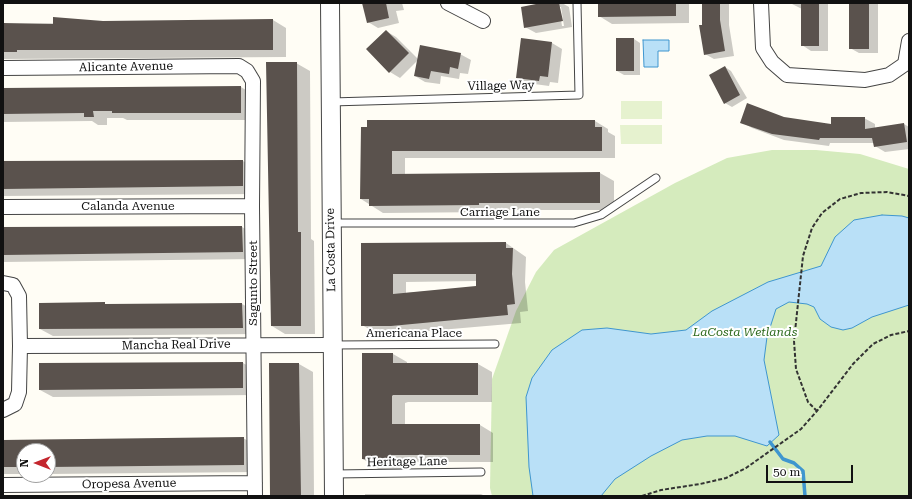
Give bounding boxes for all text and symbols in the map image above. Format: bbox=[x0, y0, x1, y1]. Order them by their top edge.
street label: Alicante Avenue bbox=[79, 59, 173, 75]
street label: Village Way bbox=[467, 78, 535, 94]
street label: Calanda Avenue bbox=[81, 199, 175, 213]
street label: Carriage Lane bbox=[460, 205, 540, 219]
street label: La Costa Drive bbox=[323, 208, 339, 292]
street label: Sagunto Street bbox=[246, 240, 260, 326]
park label: LaCosta Wetlands bbox=[693, 325, 797, 339]
street label: Americana Place bbox=[366, 326, 462, 340]
street label: Mancha Real Drive bbox=[121, 337, 231, 353]
north arrow bbox=[16, 443, 56, 483]
street label: Heritage Lane bbox=[367, 454, 447, 470]
scale bar bbox=[768, 457, 855, 483]
text: N bbox=[18, 459, 31, 467]
text: 50 m bbox=[773, 465, 800, 479]
street label: Oropesa Avenue bbox=[82, 476, 176, 492]

